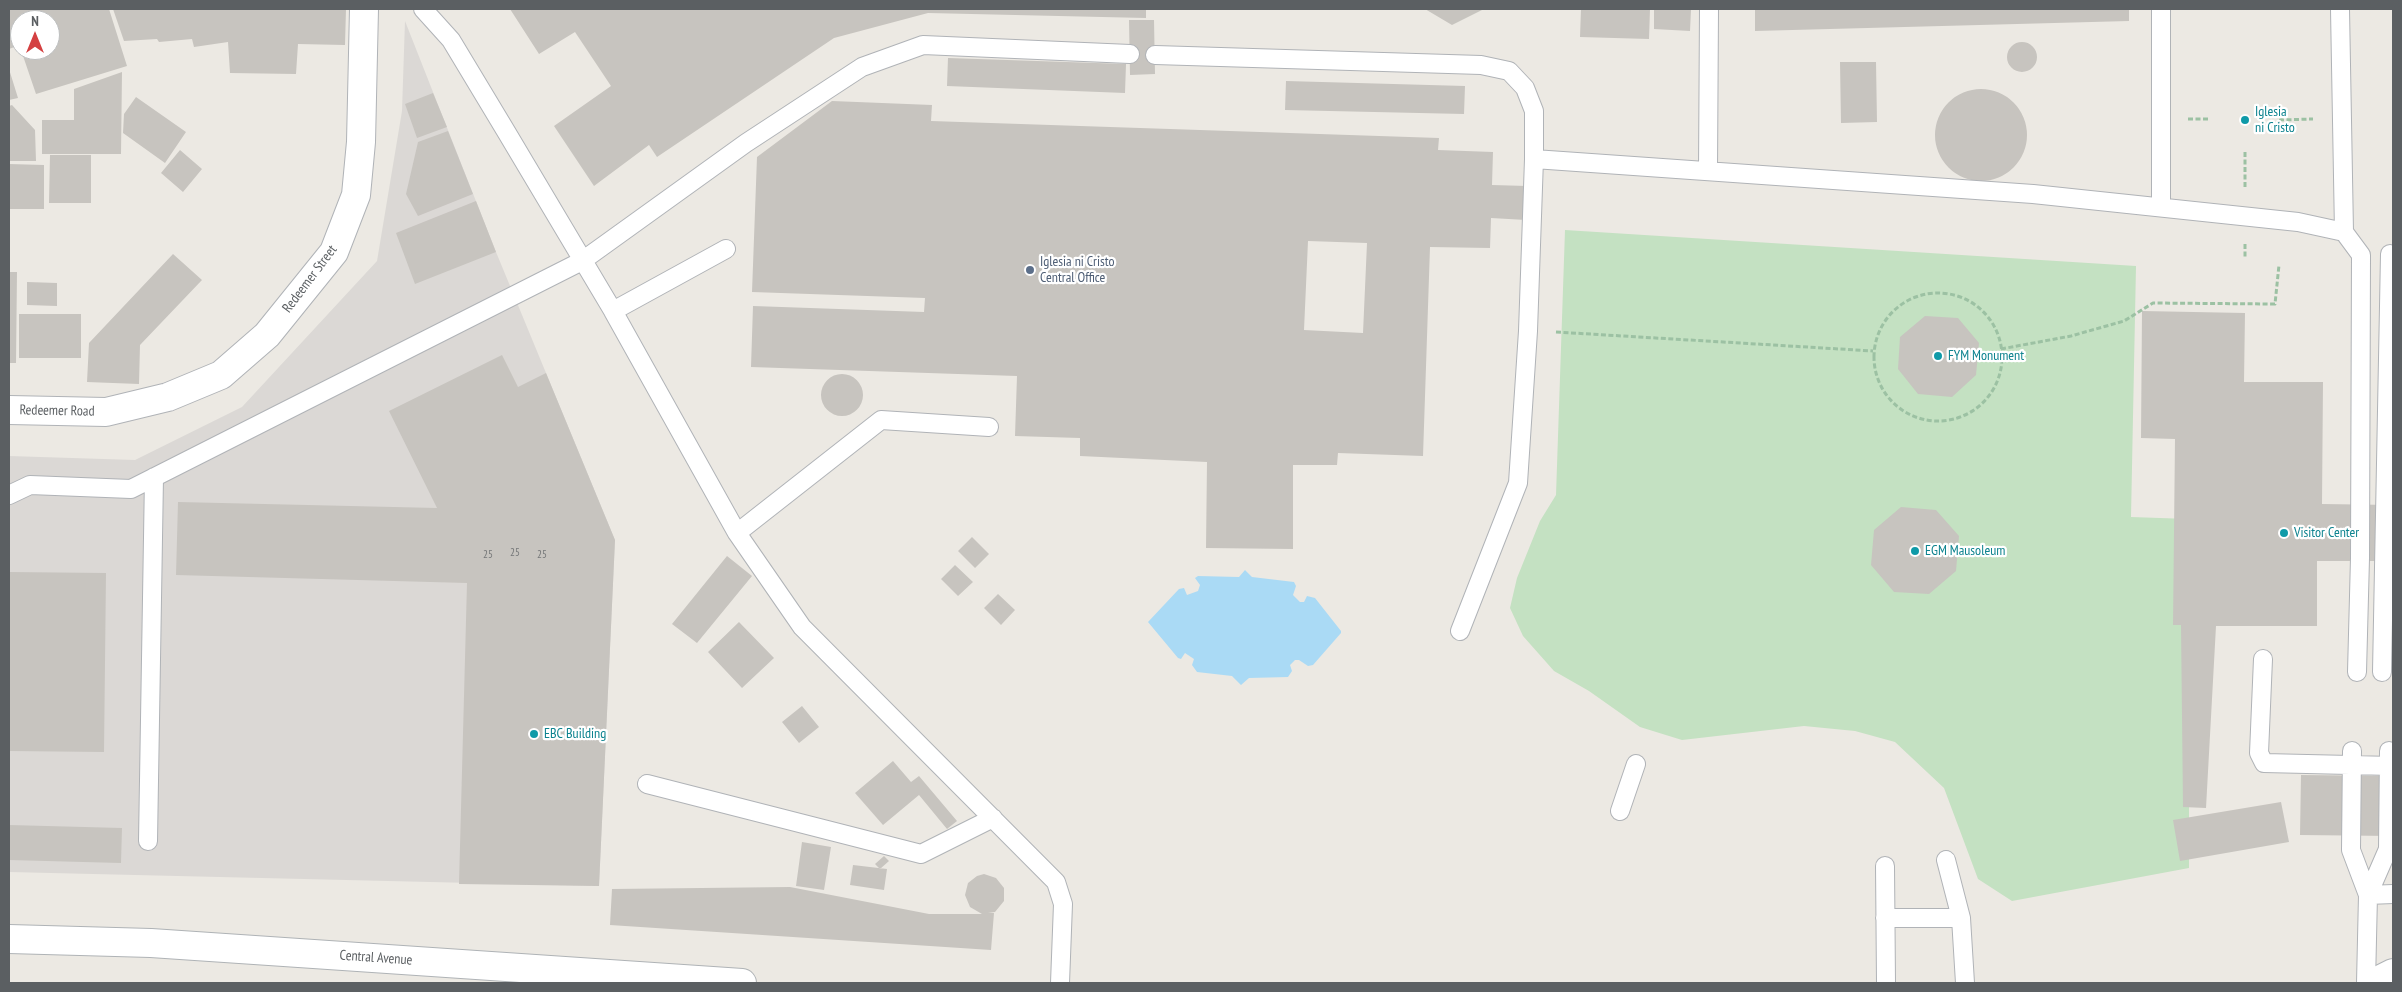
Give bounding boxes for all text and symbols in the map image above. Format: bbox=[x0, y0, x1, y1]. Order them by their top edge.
north arrow bbox=[10, 10, 60, 60]
text: N bbox=[31, 12, 39, 30]
place label: Iglesia ni Cristo bbox=[2255, 104, 2295, 136]
marker: Iglesia ni Cristo bbox=[2239, 114, 2251, 126]
street label: Redeemer Street bbox=[279, 242, 341, 316]
place label: Iglesia ni Cristo Central Office bbox=[1040, 254, 1114, 286]
marker: Iglesia ni Cristo Central Office bbox=[1024, 264, 1036, 276]
place label: FYM Monument bbox=[1948, 348, 2024, 364]
marker: FYM Monument bbox=[1932, 350, 1944, 362]
street label: Redeemer Road bbox=[19, 402, 95, 420]
place label: Visitor Center bbox=[2294, 525, 2359, 541]
marker: Visitor Center bbox=[2278, 527, 2290, 539]
place label: EGM Mausoleum bbox=[1925, 543, 2005, 559]
marker: EGM Mausoleum bbox=[1909, 545, 1921, 557]
house number: 25 bbox=[510, 546, 520, 560]
house number: 25 bbox=[483, 548, 493, 562]
house number: 25 bbox=[537, 548, 547, 562]
place label: EBC Building bbox=[544, 726, 606, 742]
marker: EBC Building bbox=[528, 728, 540, 740]
street label: Central Avenue bbox=[339, 947, 413, 969]

